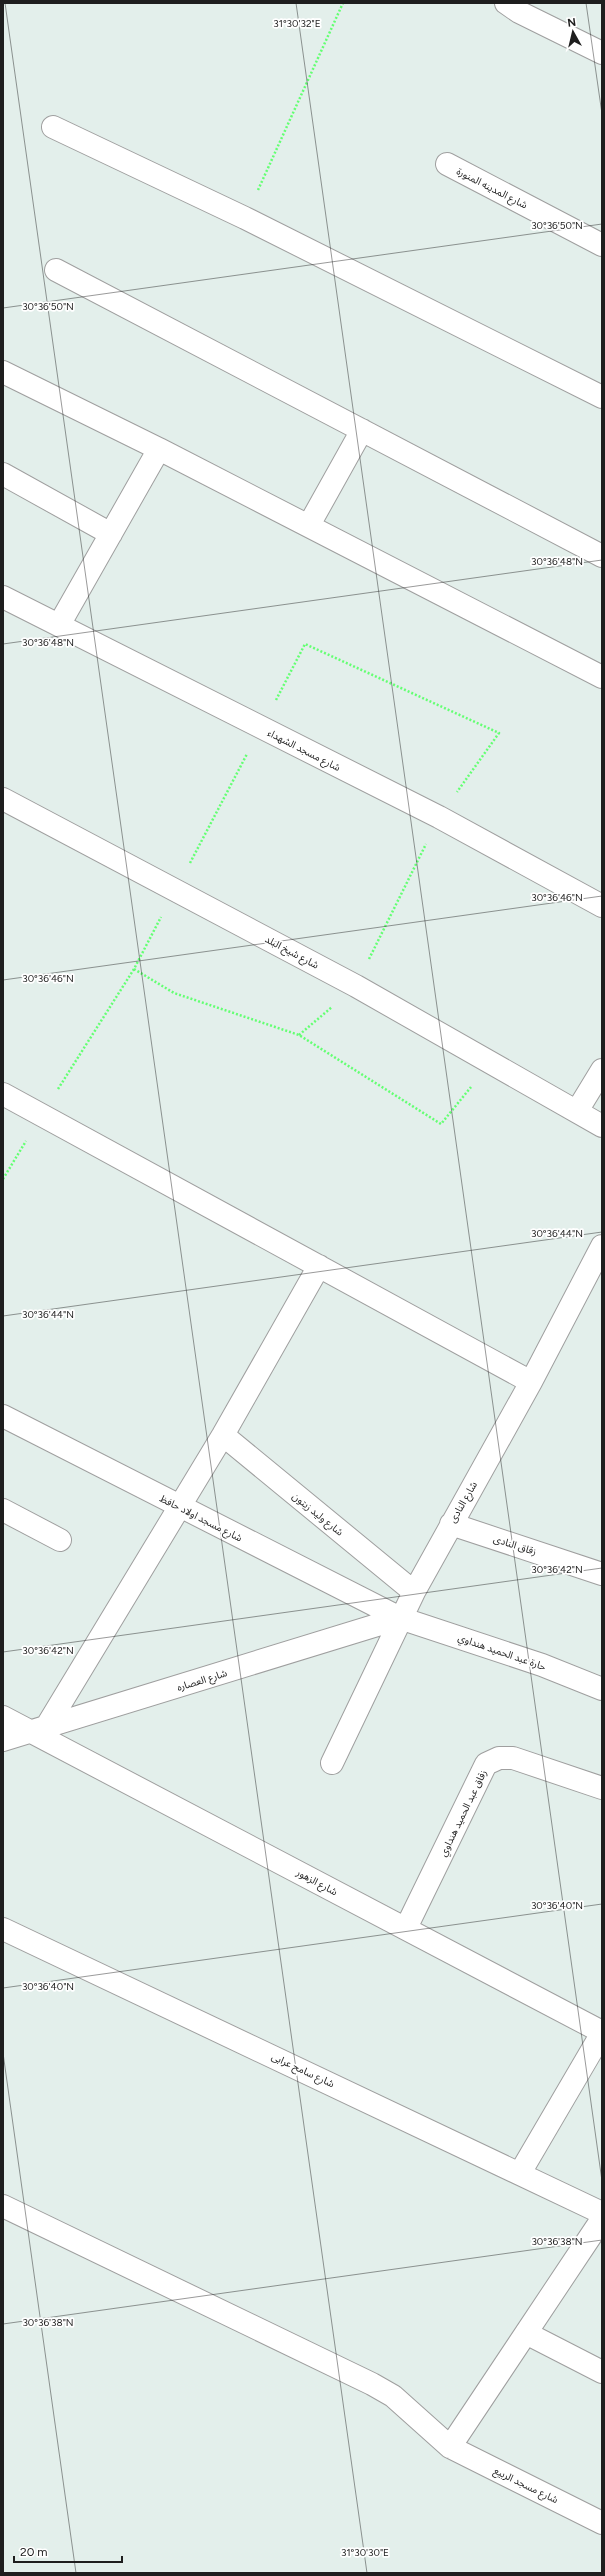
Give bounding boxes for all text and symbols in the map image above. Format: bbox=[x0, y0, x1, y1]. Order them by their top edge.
north arrow bbox=[553, 12, 593, 52]
text: N bbox=[567, 16, 577, 30]
text: 31°30'32"E bbox=[273, 17, 321, 30]
street label: شارع المدينه المنورة bbox=[454, 164, 530, 212]
text: 30°36'50"N bbox=[531, 219, 583, 232]
text: 30°36'50"N bbox=[22, 300, 74, 313]
text: 30°36'48"N bbox=[531, 555, 583, 568]
text: 30°36'48"N bbox=[22, 636, 74, 649]
street label: شارع مسجد الشهداء bbox=[265, 726, 343, 775]
text: 30°36'46"N bbox=[531, 891, 583, 904]
street label: شارع شيخ البلد bbox=[262, 932, 321, 973]
text: 30°36'46"N bbox=[22, 972, 74, 985]
text: 30°36'44"N bbox=[531, 1227, 583, 1240]
text: 30°36'44"N bbox=[22, 1308, 74, 1321]
street label: شارع النادى bbox=[446, 1479, 481, 1526]
street label: شارع وليد زيتون bbox=[289, 1489, 346, 1540]
street label: شارع مسجد اولاد حافظ bbox=[157, 1491, 245, 1545]
street label: زقاق النادى bbox=[492, 1532, 539, 1558]
text: 30°36'42"N bbox=[531, 1563, 583, 1576]
street label: حارة عبد الحميد هنداوي bbox=[456, 1631, 548, 1674]
text: 30°36'42"N bbox=[22, 1644, 74, 1657]
street label: شارع العصاره bbox=[175, 1666, 229, 1695]
street label: زقاق عبد الحميد هنداوي bbox=[436, 1767, 491, 1859]
street label: شارع الزهور bbox=[293, 1865, 340, 1899]
text: 30°36'40"N bbox=[531, 1899, 583, 1912]
text: 30°36'40"N bbox=[22, 1980, 74, 1993]
street label: شارع سامح عرابى bbox=[269, 2050, 337, 2091]
text: 30°36'38"N bbox=[531, 2235, 583, 2248]
text: 30°36'38"N bbox=[22, 2316, 74, 2329]
street label: شارع مسجد الربيع bbox=[491, 2464, 561, 2507]
scale bar bbox=[14, 2538, 122, 2564]
text: 20 m bbox=[20, 2545, 48, 2559]
text: 31°30'30"E bbox=[341, 2546, 389, 2559]

